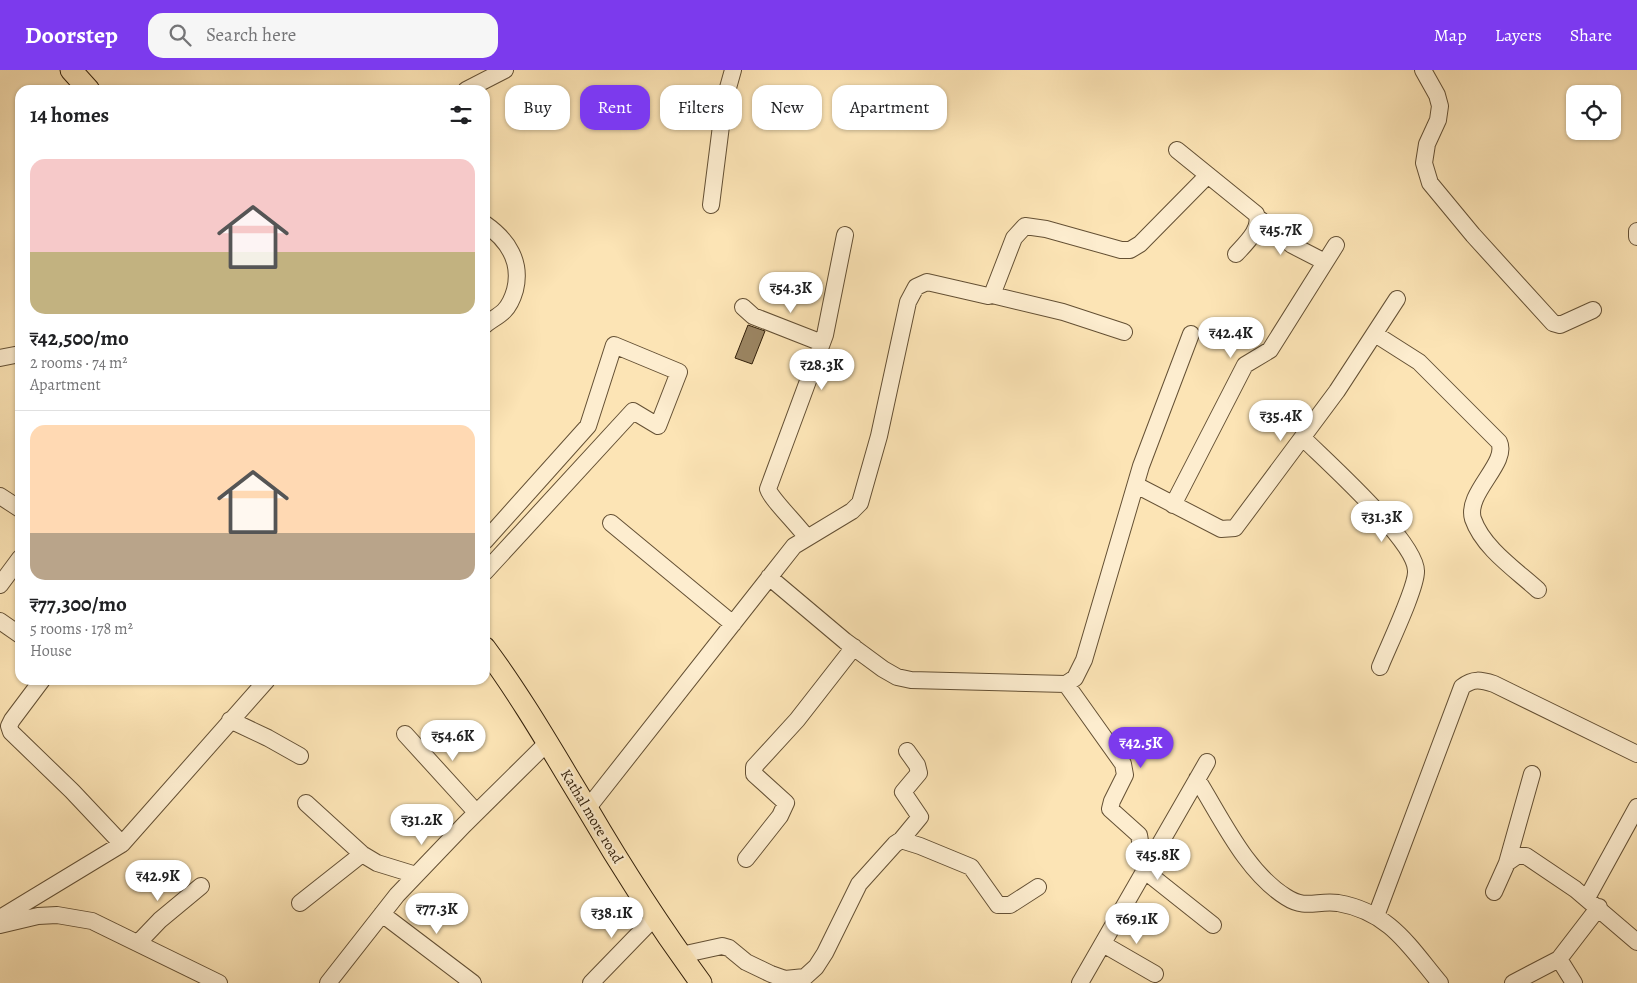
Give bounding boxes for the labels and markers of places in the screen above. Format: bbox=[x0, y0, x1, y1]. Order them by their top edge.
pin: ₹45.7K bbox=[1240, 214, 1322, 256]
pin: ₹54.3K bbox=[750, 272, 832, 314]
pin: ₹42.4K bbox=[1190, 316, 1272, 359]
pin: ₹28.3K bbox=[781, 348, 863, 391]
pin: ₹35.4K bbox=[1240, 400, 1322, 442]
pin: ₹31.3K bbox=[1341, 500, 1423, 543]
pin: ₹54.6K bbox=[412, 720, 494, 762]
pin: ₹42.5K bbox=[1100, 726, 1182, 769]
pin: ₹31.2K bbox=[381, 804, 463, 846]
pin: ₹45.8K bbox=[1117, 838, 1199, 881]
pin: ₹42.9K bbox=[117, 860, 199, 902]
pin: ₹77.3K bbox=[396, 892, 478, 935]
pin: ₹38.1K bbox=[571, 896, 653, 939]
pin: ₹69.1K bbox=[1096, 902, 1178, 945]

